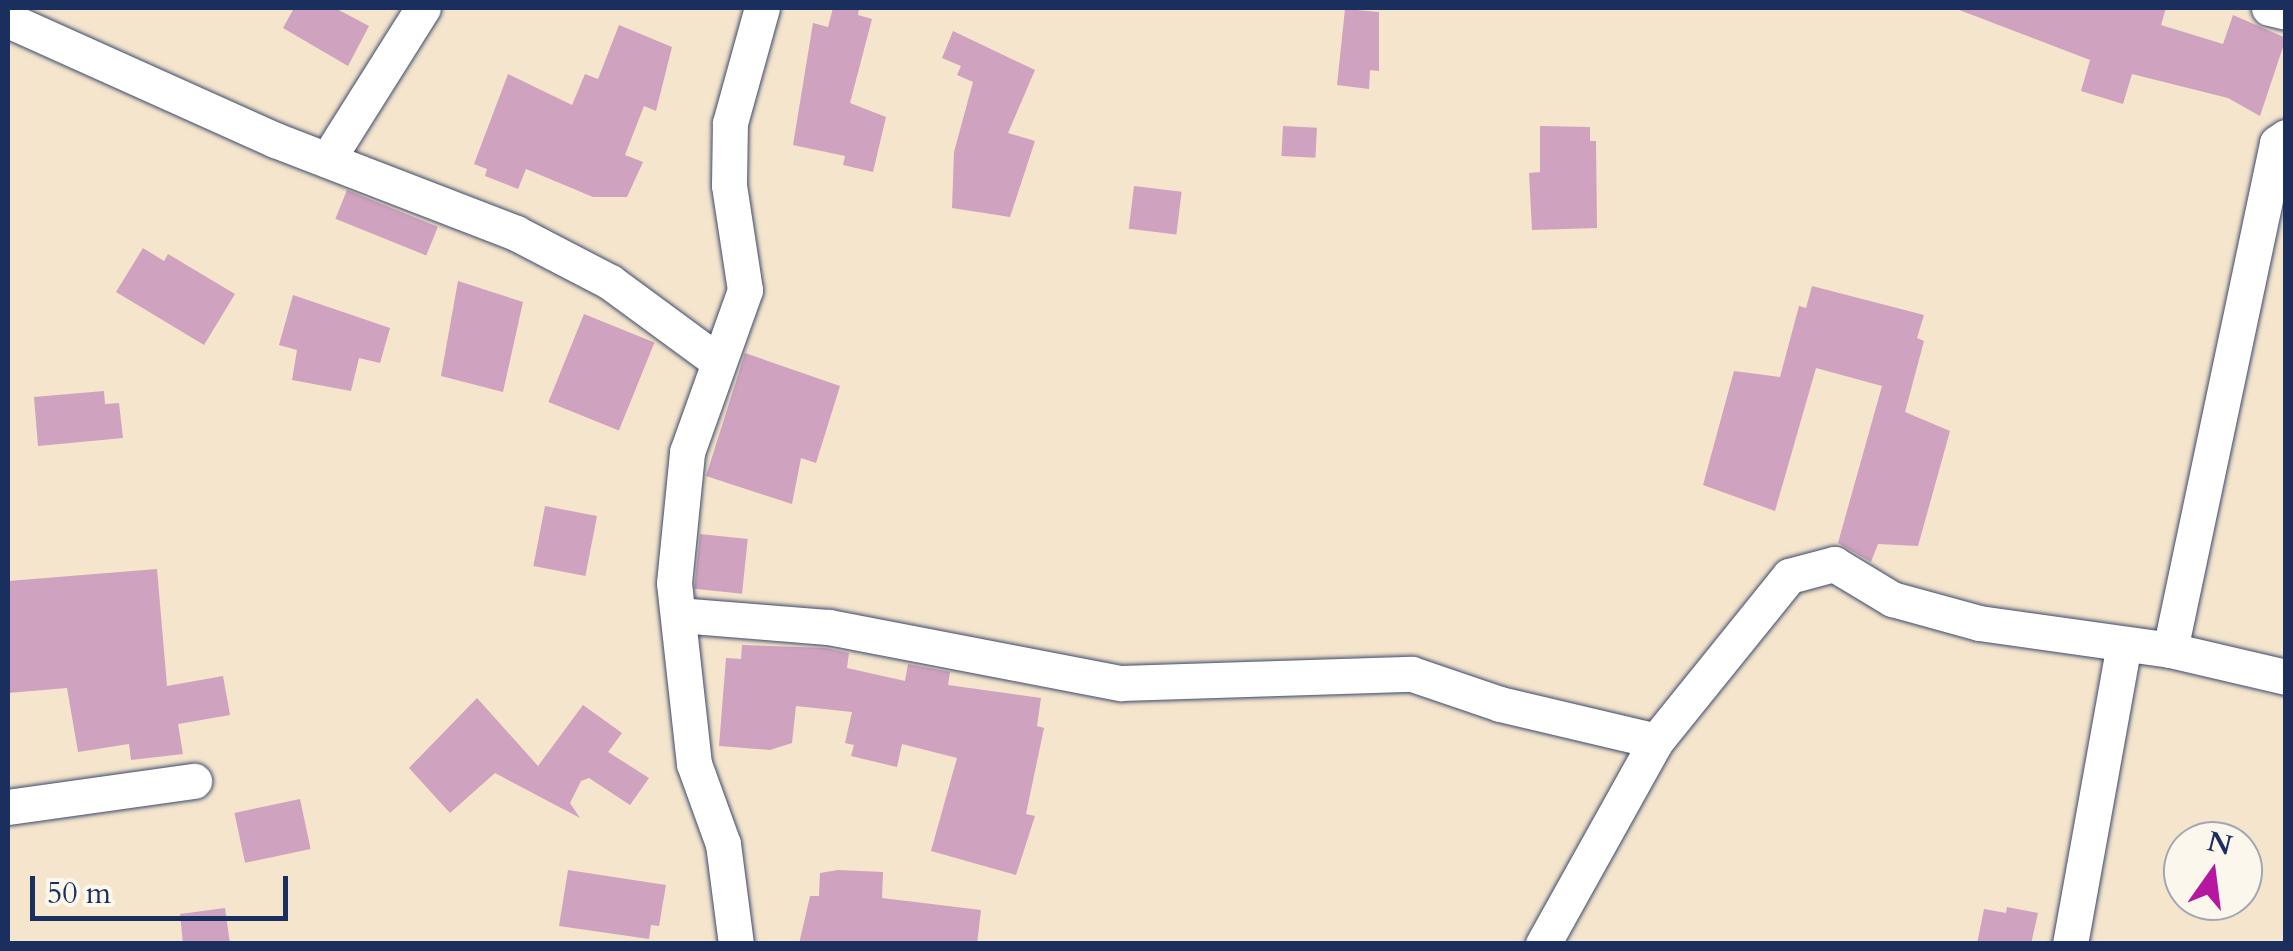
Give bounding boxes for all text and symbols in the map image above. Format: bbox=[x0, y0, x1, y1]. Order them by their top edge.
north arrow bbox=[2163, 821, 2263, 921]
text: N bbox=[2203, 822, 2236, 865]
scale bar bbox=[35, 856, 292, 918]
text: 50 m bbox=[47, 873, 111, 914]

